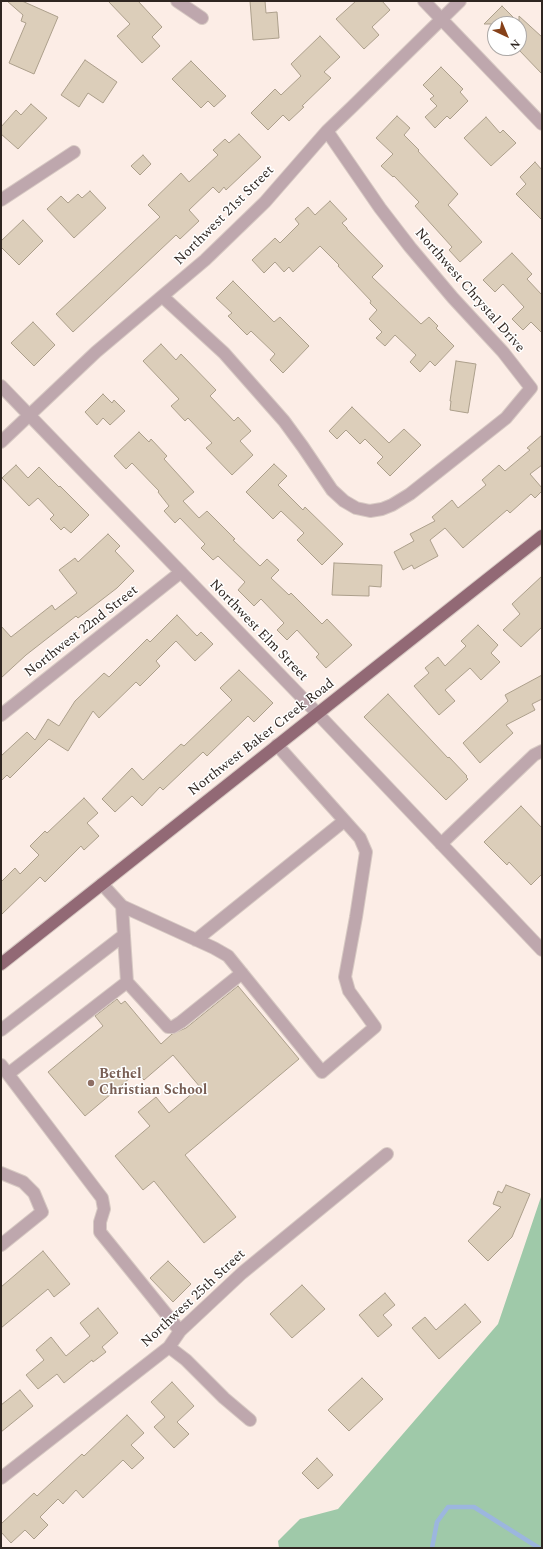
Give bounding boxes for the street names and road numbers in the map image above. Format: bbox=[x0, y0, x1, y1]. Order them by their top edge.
street label: Northwest 21st Street bbox=[172, 163, 278, 269]
street label: Northwest Chrystal Drive bbox=[410, 225, 528, 357]
street label: Northwest Elm Street bbox=[205, 577, 311, 685]
street label: Northwest 22nd Street bbox=[22, 583, 142, 681]
street label: Northwest Baker Creek Road bbox=[186, 676, 338, 800]
street label: Northwest 25th Street bbox=[138, 1246, 250, 1352]

